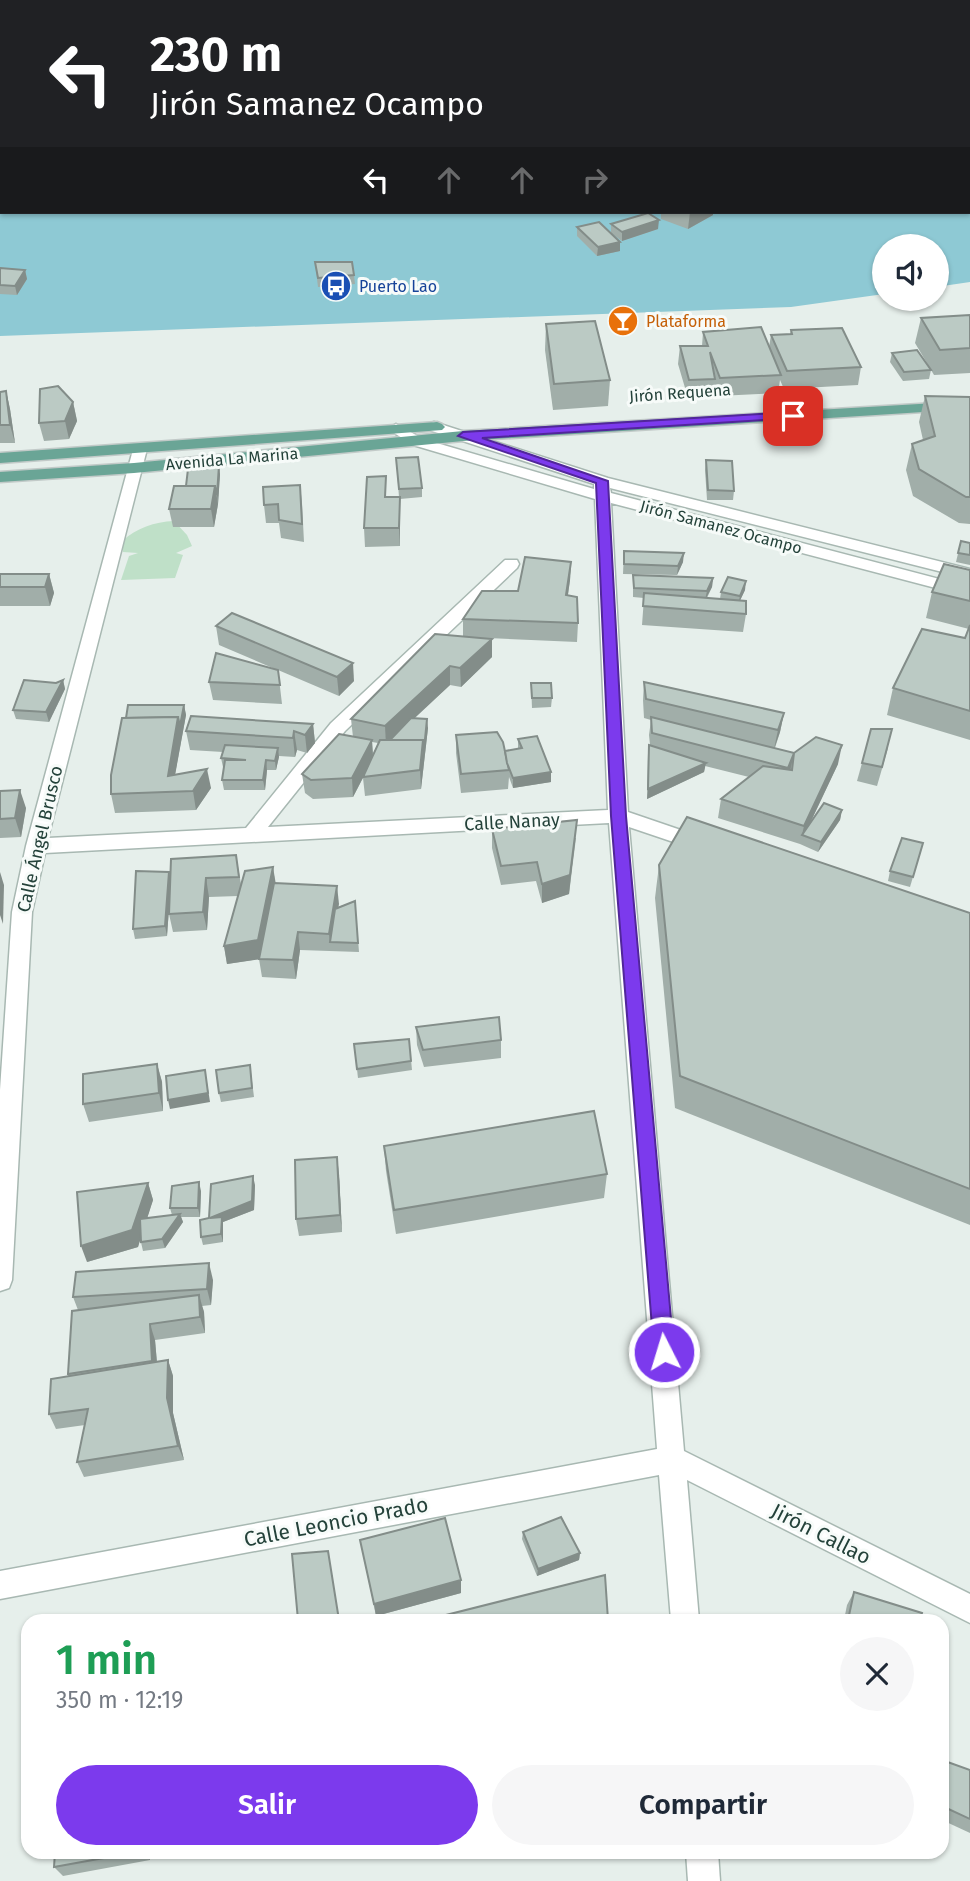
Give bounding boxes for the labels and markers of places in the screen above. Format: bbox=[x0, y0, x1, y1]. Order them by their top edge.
bus stop icon: Puerto Lao bbox=[319, 269, 353, 303]
place label: Puerto Lao bbox=[359, 277, 437, 296]
bar icon: Plataforma bbox=[606, 304, 640, 338]
place label: Plataforma bbox=[646, 312, 726, 331]
pin bbox=[763, 386, 823, 446]

